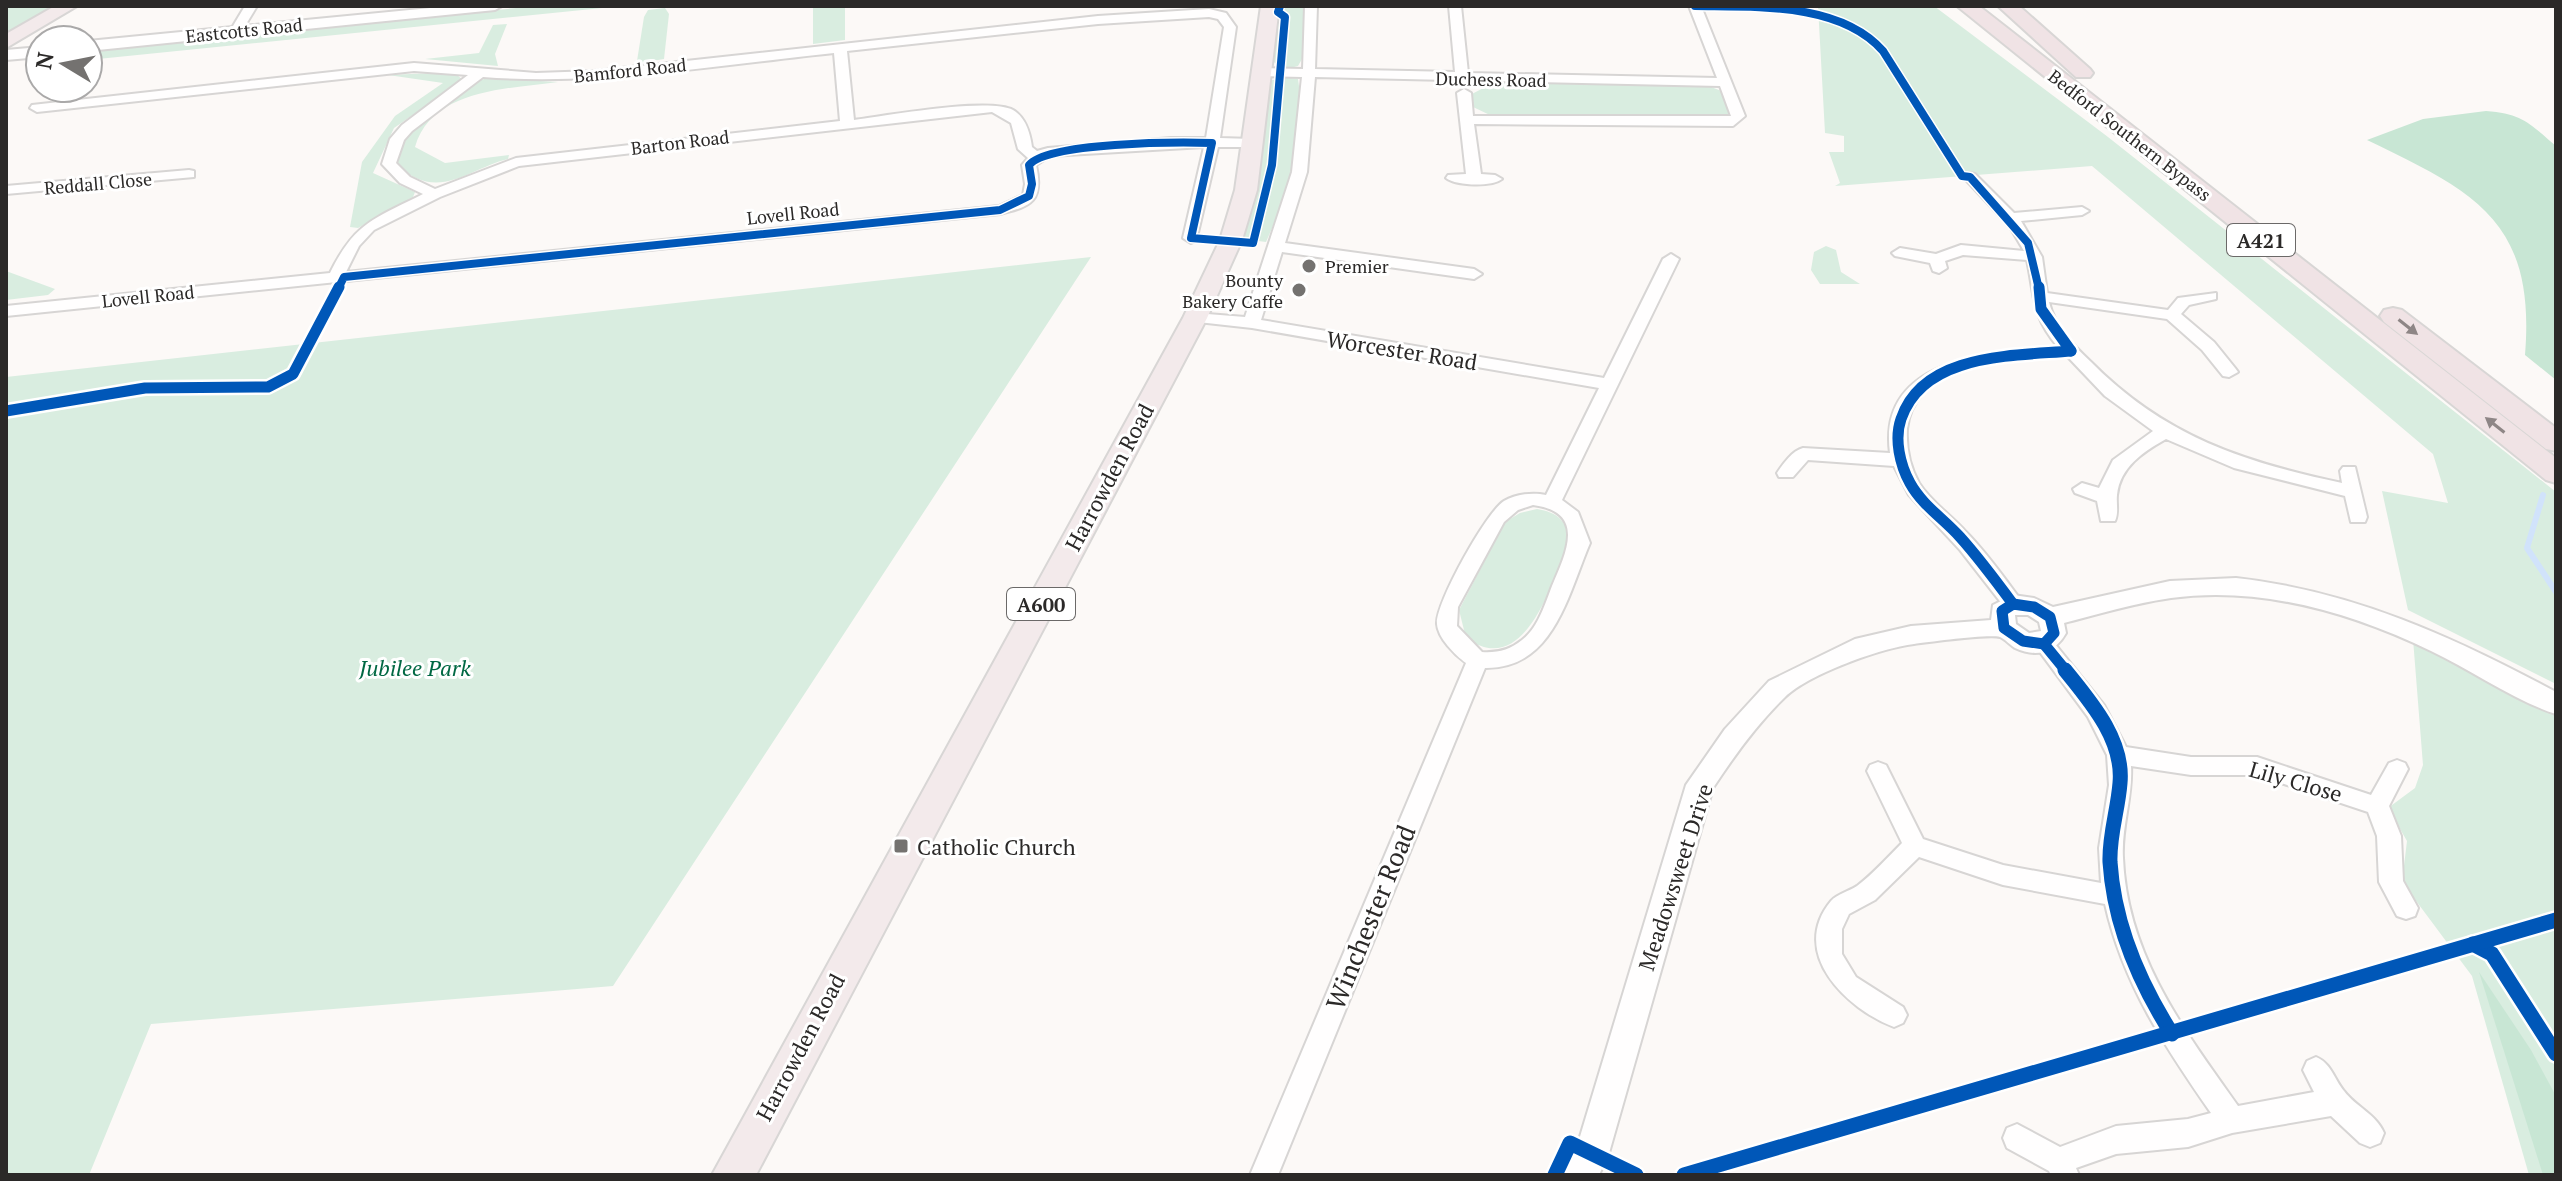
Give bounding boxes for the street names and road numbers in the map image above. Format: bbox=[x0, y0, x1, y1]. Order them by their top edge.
street label: Eastcotts Road bbox=[184, 12, 304, 48]
street label: Bamford Road bbox=[573, 52, 687, 88]
street label: Bedford Southern Bypass bbox=[2044, 64, 2216, 206]
street label: Duchess Road bbox=[1435, 66, 1547, 92]
street label: Barton Road bbox=[629, 124, 731, 160]
street label: Reddall Close bbox=[43, 166, 153, 200]
street label: Lovell Road bbox=[746, 196, 840, 230]
road number: A421 bbox=[2227, 224, 2295, 256]
street label: Lovell Road bbox=[101, 279, 195, 313]
street label: Worcester Road bbox=[1325, 324, 1479, 376]
street label: Harrowden Road bbox=[1058, 398, 1160, 556]
road number: A600 bbox=[1007, 588, 1075, 620]
street label: Lily Close bbox=[2246, 754, 2346, 808]
street label: Meadowsweet Drive bbox=[1631, 780, 1719, 974]
street label: Winchester Road bbox=[1317, 820, 1423, 1014]
street label: Harrowden Road bbox=[749, 968, 851, 1126]

